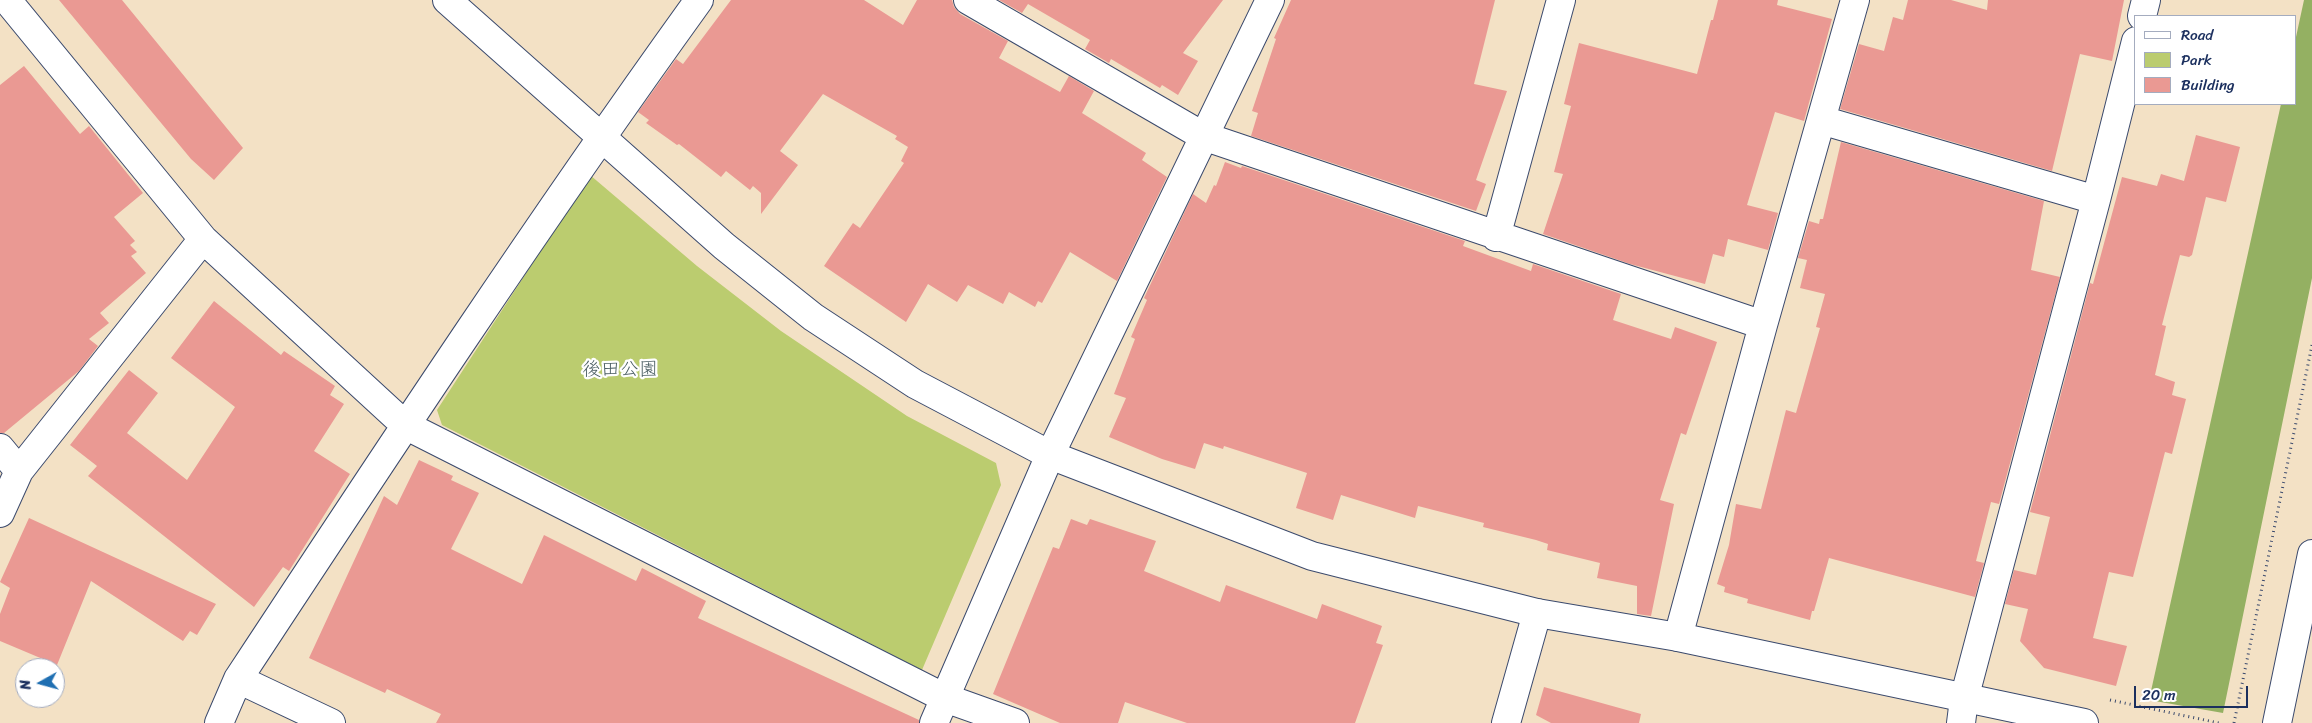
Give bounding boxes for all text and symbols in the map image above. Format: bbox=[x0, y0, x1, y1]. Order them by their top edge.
legend bbox=[2134, 15, 2297, 105]
text: Road bbox=[2181, 22, 2213, 48]
text: Park bbox=[2181, 47, 2212, 73]
text: Building bbox=[2181, 72, 2235, 98]
park label: 後田公園 bbox=[582, 359, 658, 381]
north arrow bbox=[15, 658, 65, 708]
scale bar bbox=[2137, 676, 2251, 708]
text: N bbox=[13, 678, 39, 691]
text: 20 m bbox=[2142, 682, 2176, 708]

